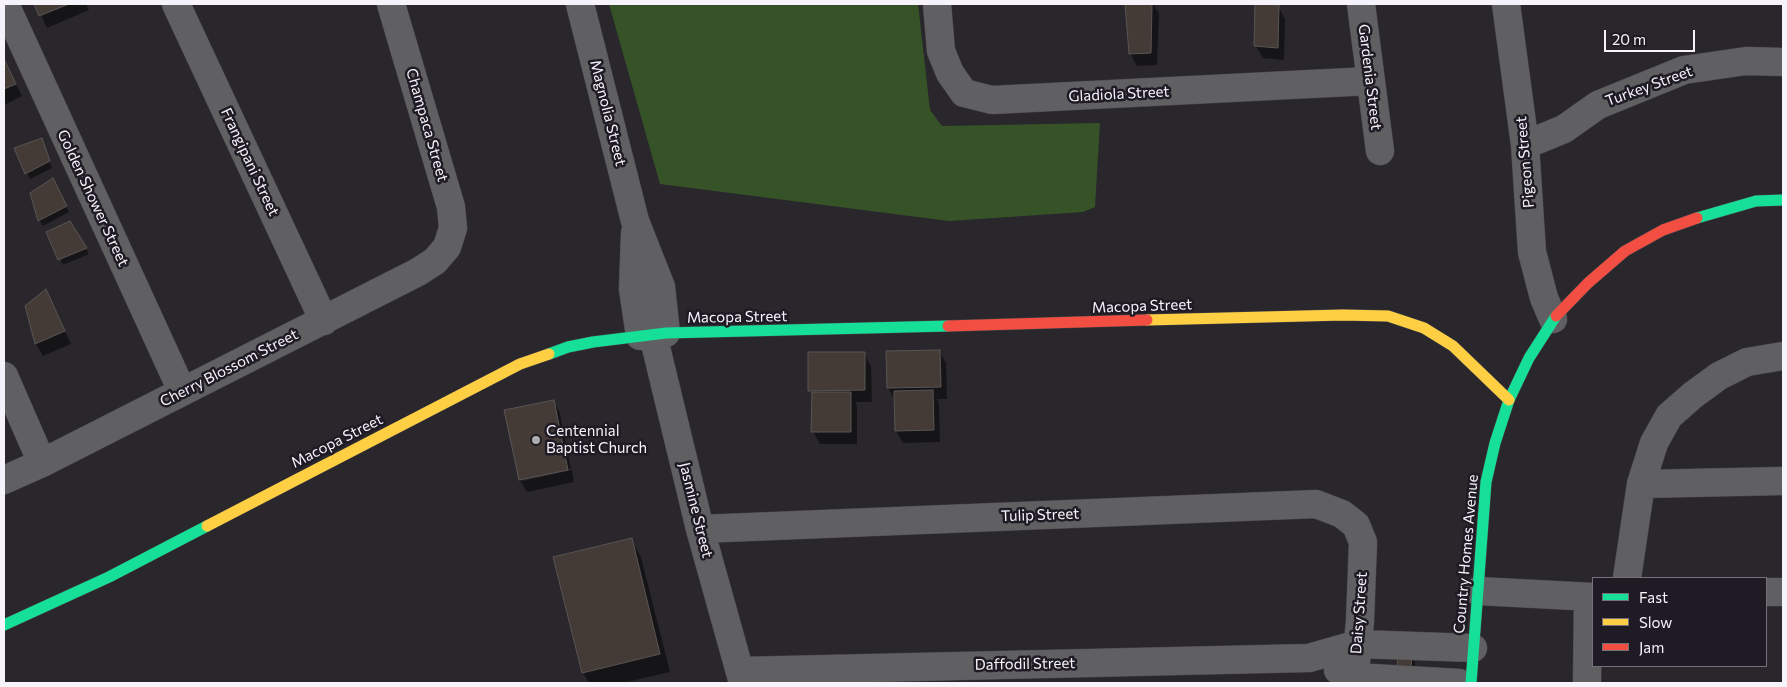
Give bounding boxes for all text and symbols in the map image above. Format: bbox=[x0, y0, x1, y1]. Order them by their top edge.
scale bar bbox=[1607, 20, 1698, 52]
street label: Gardenia Street bbox=[1355, 23, 1385, 131]
text: 20 m bbox=[1612, 30, 1646, 48]
street label: Magnolia Street bbox=[586, 58, 630, 168]
street label: Turkey Street bbox=[1603, 62, 1695, 110]
street label: Champaca Street bbox=[402, 66, 452, 184]
street label: Gladiola Street bbox=[1068, 82, 1170, 106]
street label: Frangipani Street bbox=[217, 105, 283, 219]
street label: Pigeon Street bbox=[1512, 115, 1538, 209]
street label: Golden Shower Street bbox=[53, 127, 133, 269]
street label: Macopa Street bbox=[1092, 295, 1192, 317]
street label: Macopa Street bbox=[687, 307, 787, 327]
street label: Cherry Blossom Street bbox=[157, 325, 301, 411]
street label: Macopa Street bbox=[288, 410, 386, 472]
place label: Centennial Baptist Church bbox=[546, 422, 647, 457]
marker: Centennial Baptist Church bbox=[530, 434, 542, 446]
street label: Jasmine Street bbox=[675, 460, 717, 560]
street label: Country Homes Avenue bbox=[1450, 474, 1482, 634]
street label: Tulip Street bbox=[1000, 505, 1080, 525]
street label: Daisy Street bbox=[1347, 571, 1371, 655]
legend bbox=[1592, 577, 1767, 667]
text: Fast bbox=[1639, 588, 1668, 606]
text: Slow bbox=[1639, 613, 1672, 631]
text: Jam bbox=[1639, 638, 1664, 656]
street label: Daffodil Street bbox=[975, 654, 1075, 674]

